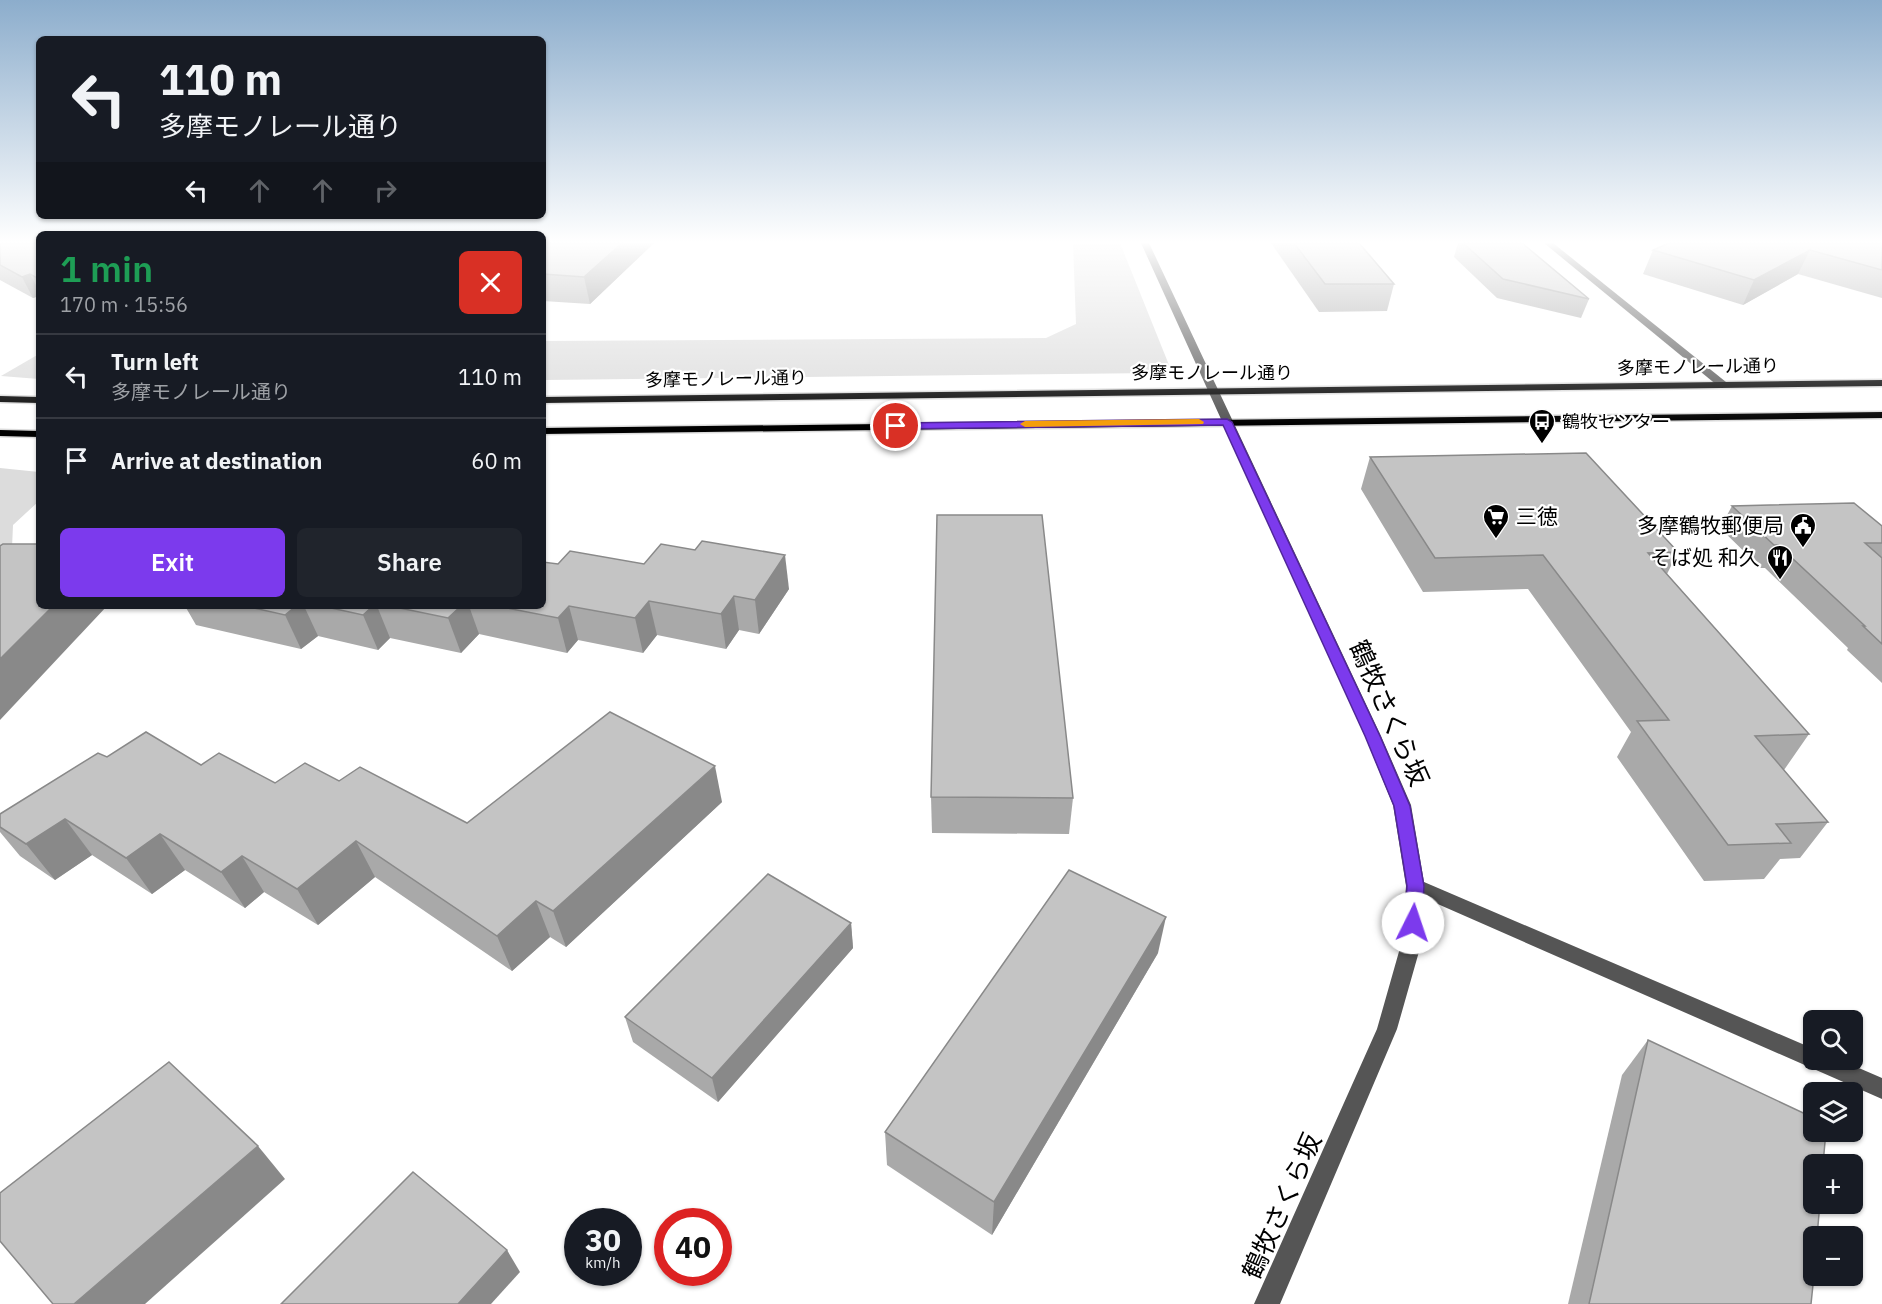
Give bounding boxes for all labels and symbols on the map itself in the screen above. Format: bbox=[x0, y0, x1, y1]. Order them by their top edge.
street label: 多摩モノレール通り bbox=[1617, 354, 1779, 379]
street label: 多摩モノレール通り bbox=[1131, 361, 1293, 384]
street label: 多摩モノレール通り bbox=[645, 366, 807, 391]
pin bbox=[870, 400, 921, 451]
bus stop icon: 鶴牧センター bbox=[1527, 407, 1557, 445]
place label: 鶴牧センター bbox=[1562, 410, 1670, 433]
supermarket icon: 三徳 bbox=[1481, 502, 1511, 540]
place label: 三徳 bbox=[1516, 502, 1558, 530]
place label: 多摩鶴牧郵便局 bbox=[1637, 511, 1784, 539]
public building icon: 多摩鶴牧郵便局 bbox=[1788, 511, 1818, 549]
place label: そば処 和久 bbox=[1650, 543, 1760, 571]
restaurant icon: そば処 和久 bbox=[1765, 543, 1795, 581]
street label: 鶴牧さくら坂 bbox=[1343, 634, 1437, 791]
position arrow bbox=[1381, 891, 1445, 955]
street label: 鶴牧さくら坂 bbox=[1234, 1127, 1328, 1284]
speed limit sign: 40 bbox=[654, 1208, 732, 1286]

